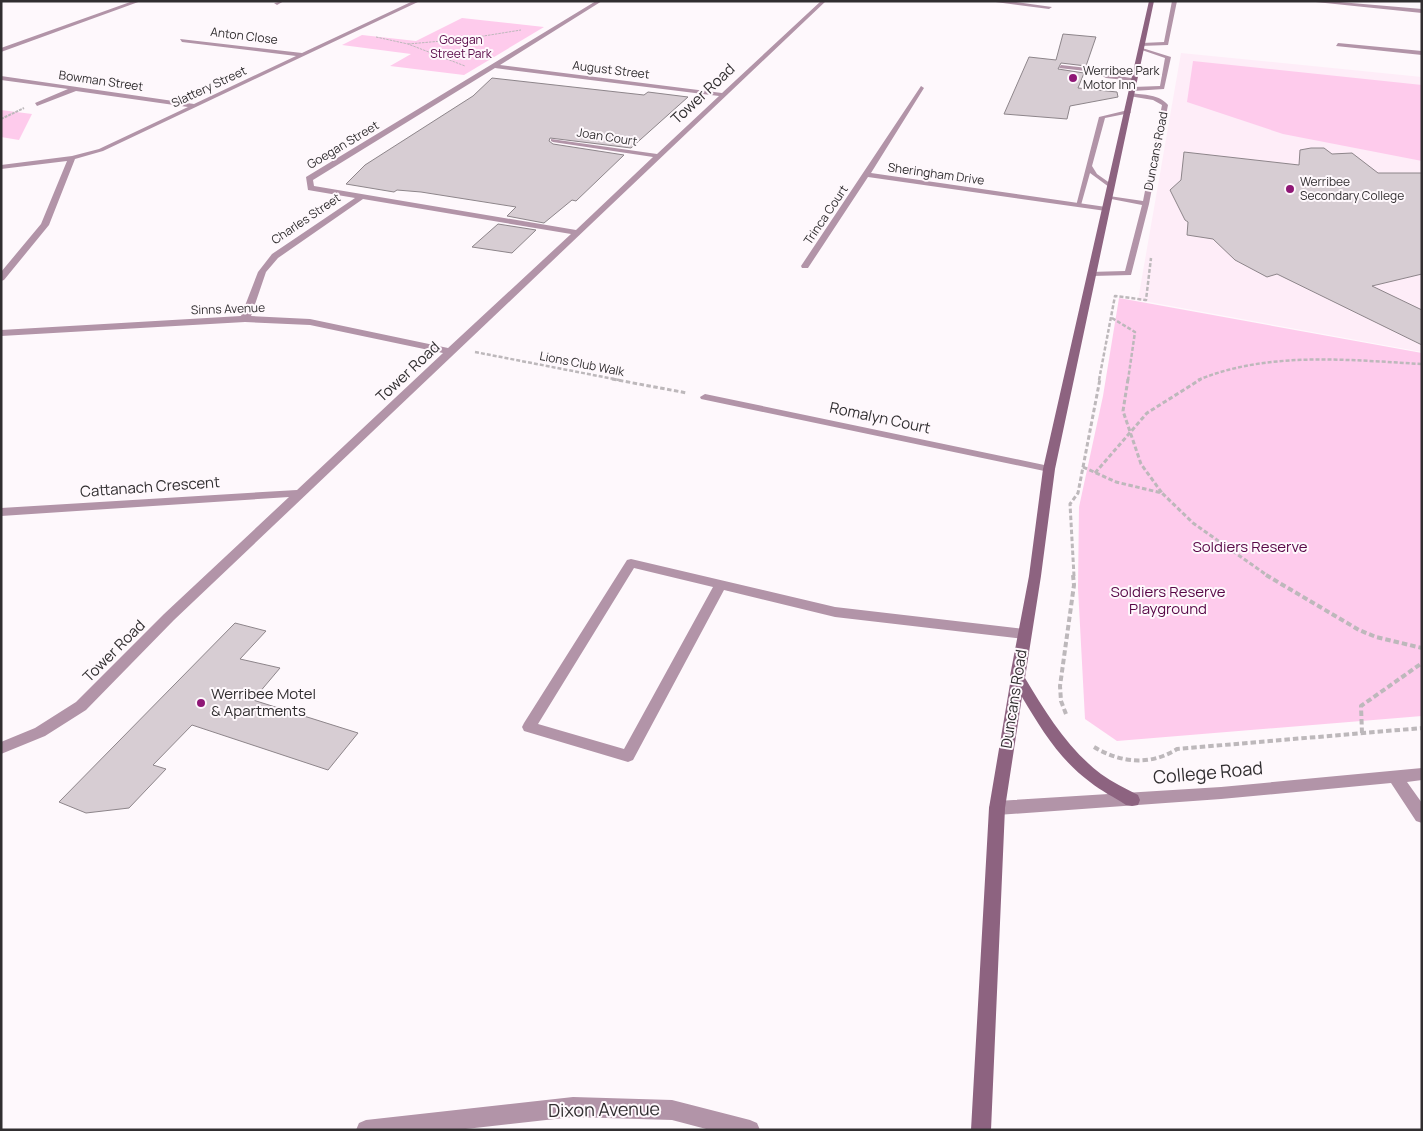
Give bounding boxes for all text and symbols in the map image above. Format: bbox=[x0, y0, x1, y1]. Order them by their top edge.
street label: Anton Close bbox=[209, 23, 279, 48]
park label: Goegan Street Park bbox=[430, 31, 493, 62]
street label: August Street bbox=[571, 56, 651, 83]
street label: Tower Road bbox=[666, 59, 739, 129]
street label: Slattery Street bbox=[168, 62, 249, 111]
place label: Werribee Park Motor Inn bbox=[1083, 62, 1160, 93]
street label: Bowman Street bbox=[58, 66, 145, 95]
marker: Werribee Park Motor Inn bbox=[1067, 72, 1079, 84]
street label: Duncans Road bbox=[1140, 110, 1171, 192]
street label: Goegan Street bbox=[304, 116, 382, 173]
street label: Joan Court bbox=[576, 123, 639, 150]
street label: Sheringham Drive bbox=[887, 158, 985, 189]
place label: Werribee Secondary College bbox=[1300, 173, 1404, 204]
street label: Trinca Court bbox=[799, 181, 852, 248]
marker: Werribee Secondary College bbox=[1284, 183, 1296, 195]
street label: Charles Street bbox=[268, 189, 344, 248]
street label: Sinns Avenue bbox=[191, 299, 265, 318]
street label: Tower Road bbox=[371, 337, 444, 407]
street label: Lions Club Walk bbox=[538, 347, 627, 380]
street label: Romalyn Court bbox=[828, 397, 932, 438]
street label: Cattanach Crescent bbox=[79, 471, 221, 502]
park label: Soldiers Reserve bbox=[1192, 536, 1308, 557]
park label: Soldiers Reserve Playground bbox=[1110, 581, 1226, 619]
street label: Tower Road bbox=[78, 615, 149, 686]
street label: Duncans Road bbox=[995, 648, 1032, 750]
place label: Werribee Motel & Apartments bbox=[211, 683, 316, 721]
marker: Werribee Motel & Apartments bbox=[195, 697, 207, 709]
street label: College Road bbox=[1152, 755, 1264, 789]
street label: Dixon Avenue bbox=[548, 1096, 660, 1122]

